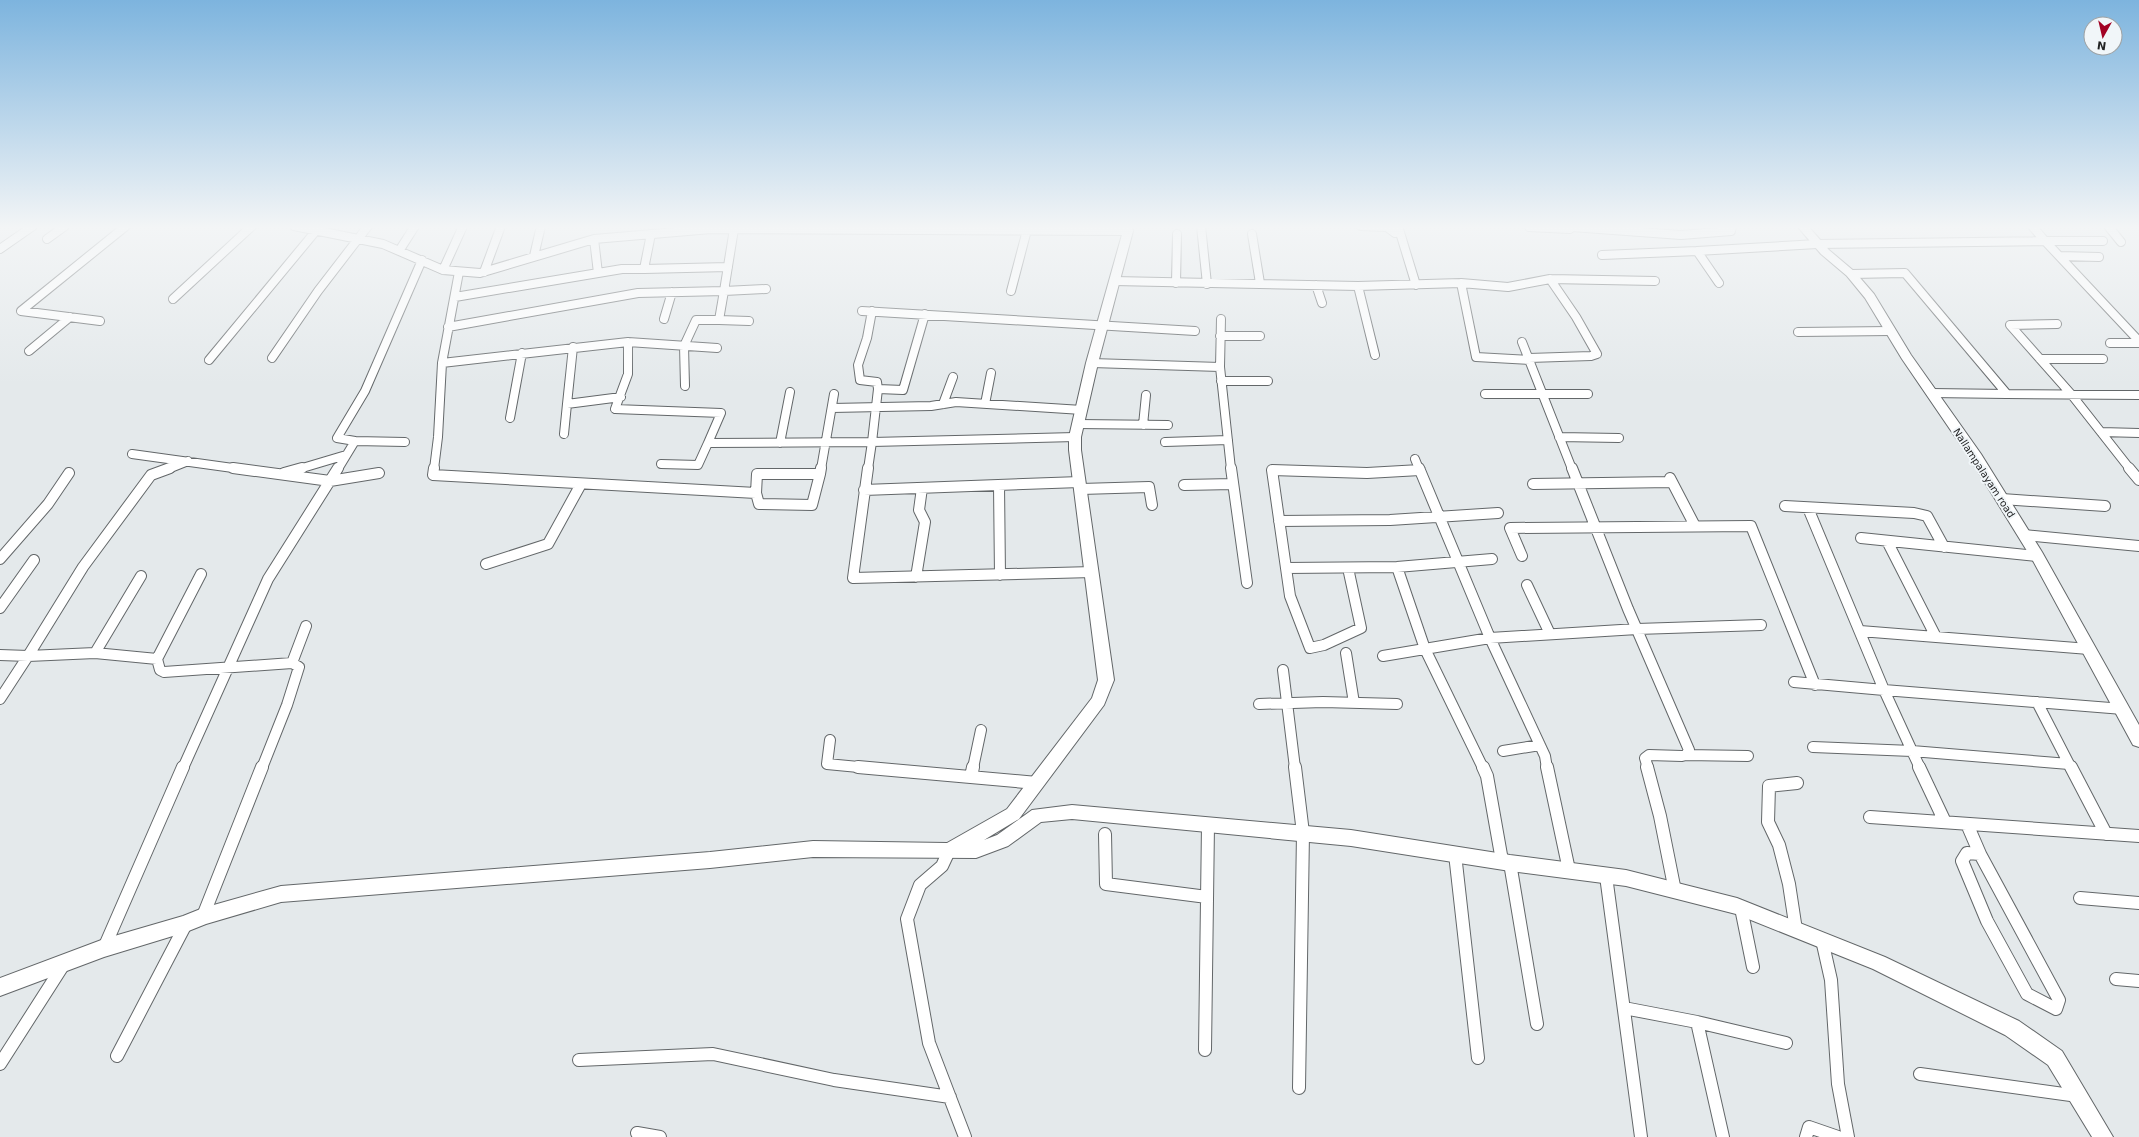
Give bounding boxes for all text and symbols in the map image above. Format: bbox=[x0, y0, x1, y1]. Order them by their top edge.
north arrow bbox=[2083, 16, 2123, 56]
text: N bbox=[2096, 38, 2107, 52]
street label: Nallampalayam road bbox=[1951, 426, 2017, 520]

